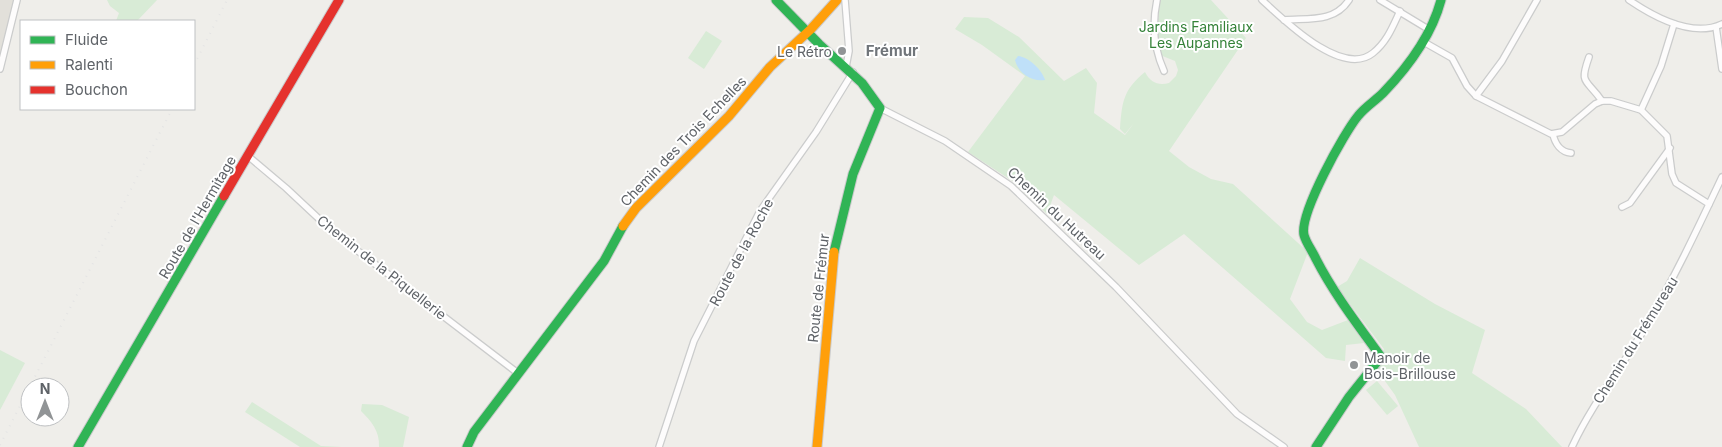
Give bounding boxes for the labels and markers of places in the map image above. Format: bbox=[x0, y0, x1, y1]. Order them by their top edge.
place label: Le Rétro bbox=[777, 43, 832, 60]
marker: Le Rétro bbox=[836, 45, 848, 57]
place label: Manoir de Bois-Brillouse bbox=[1364, 349, 1456, 382]
marker: Manoir de Bois-Brillouse bbox=[1348, 359, 1360, 371]

